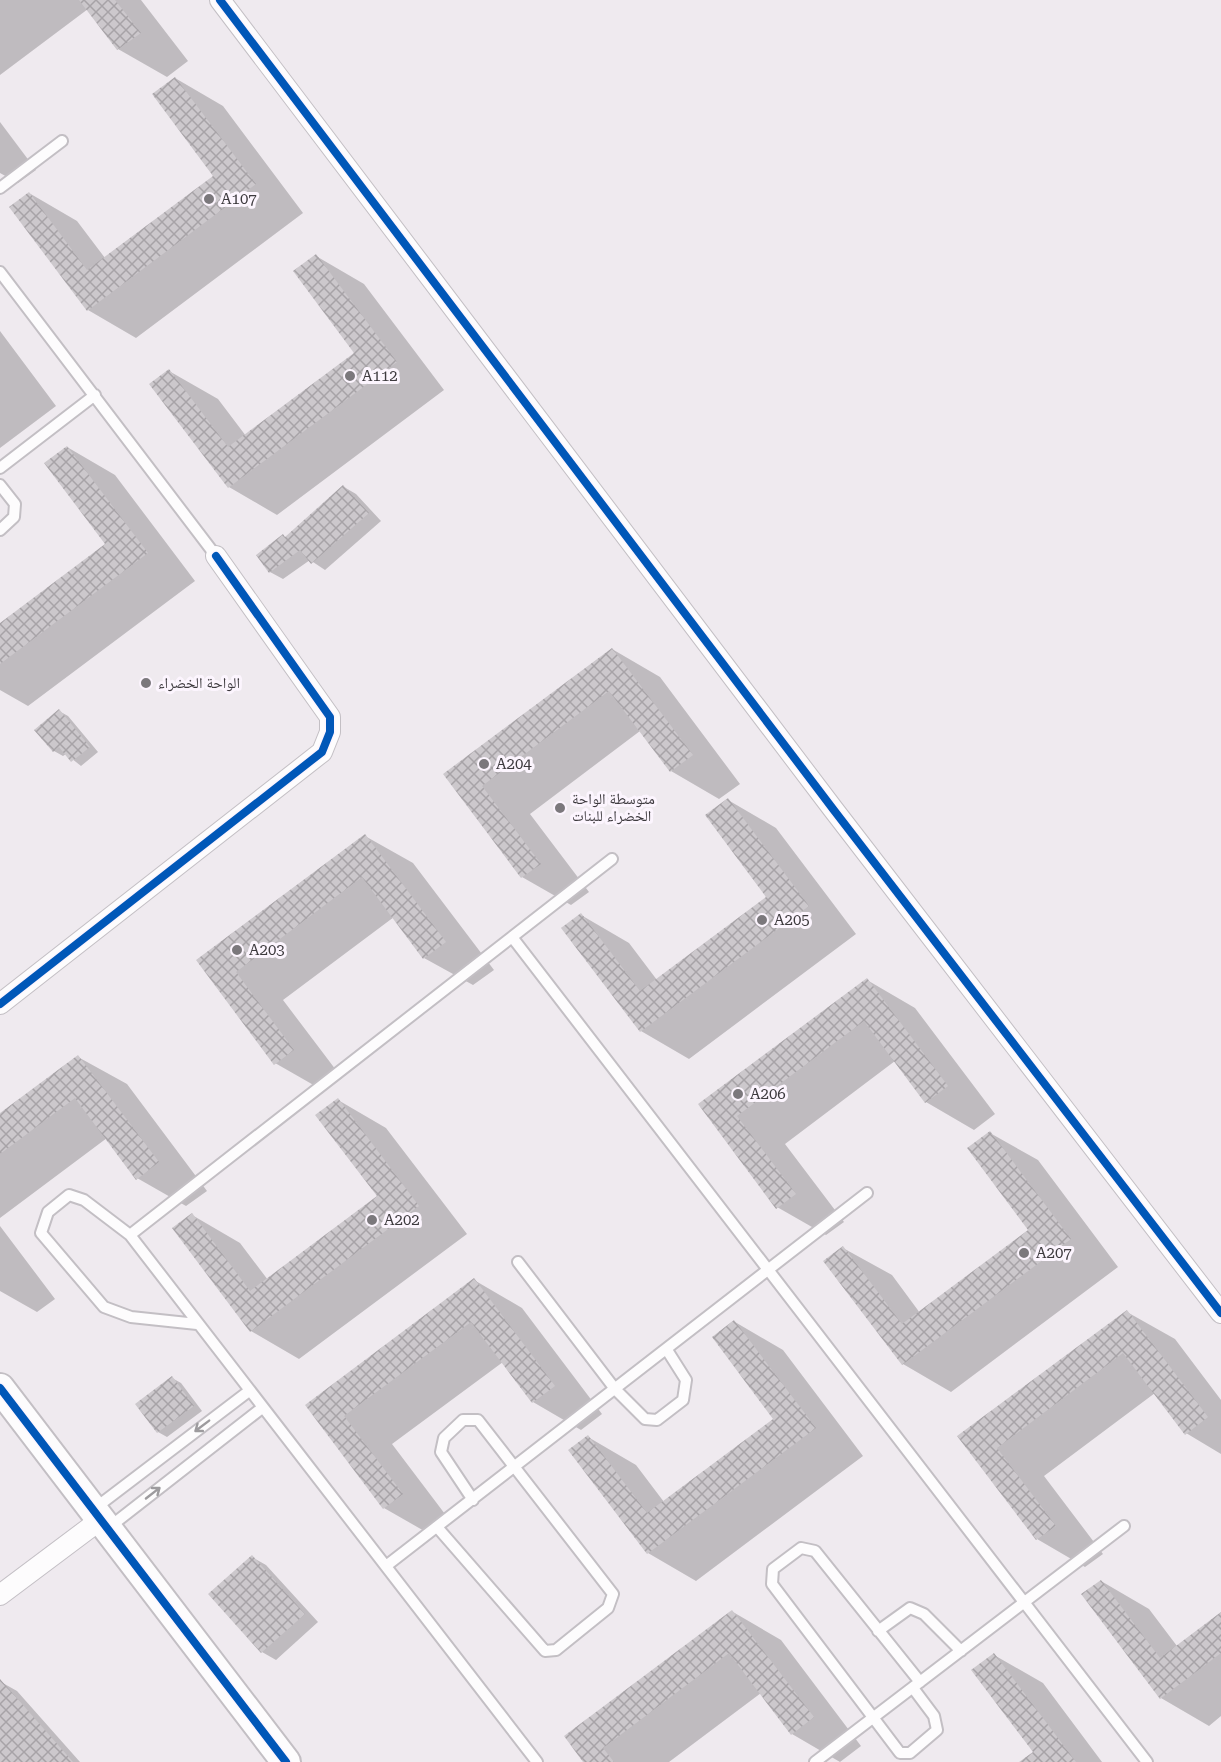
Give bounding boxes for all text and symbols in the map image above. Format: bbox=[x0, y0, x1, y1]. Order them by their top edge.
place label: A107 bbox=[221, 190, 257, 208]
marker: A107 bbox=[202, 192, 216, 206]
place label: A112 bbox=[362, 367, 398, 385]
marker: A112 bbox=[343, 369, 357, 383]
place label: الواحة الخضراء bbox=[158, 674, 240, 692]
marker: الواحة الخضراء bbox=[139, 676, 153, 690]
place label: A204 bbox=[496, 755, 532, 773]
marker: A204 bbox=[477, 757, 491, 771]
place label: متوسطة الواحة الخضراء للبنات bbox=[572, 790, 655, 825]
marker: متوسطة الواحة الخضراء للبنات bbox=[553, 801, 567, 815]
place label: A205 bbox=[774, 911, 810, 929]
marker: A205 bbox=[755, 913, 769, 927]
place label: A203 bbox=[249, 941, 285, 959]
marker: A203 bbox=[230, 943, 244, 957]
place label: A206 bbox=[750, 1085, 786, 1103]
marker: A206 bbox=[731, 1087, 745, 1101]
place label: A202 bbox=[384, 1211, 420, 1229]
marker: A202 bbox=[365, 1213, 379, 1227]
place label: A207 bbox=[1036, 1244, 1072, 1262]
marker: A207 bbox=[1017, 1246, 1031, 1260]
one-way arrow bbox=[195, 1420, 211, 1432]
one-way arrow bbox=[145, 1486, 161, 1499]

